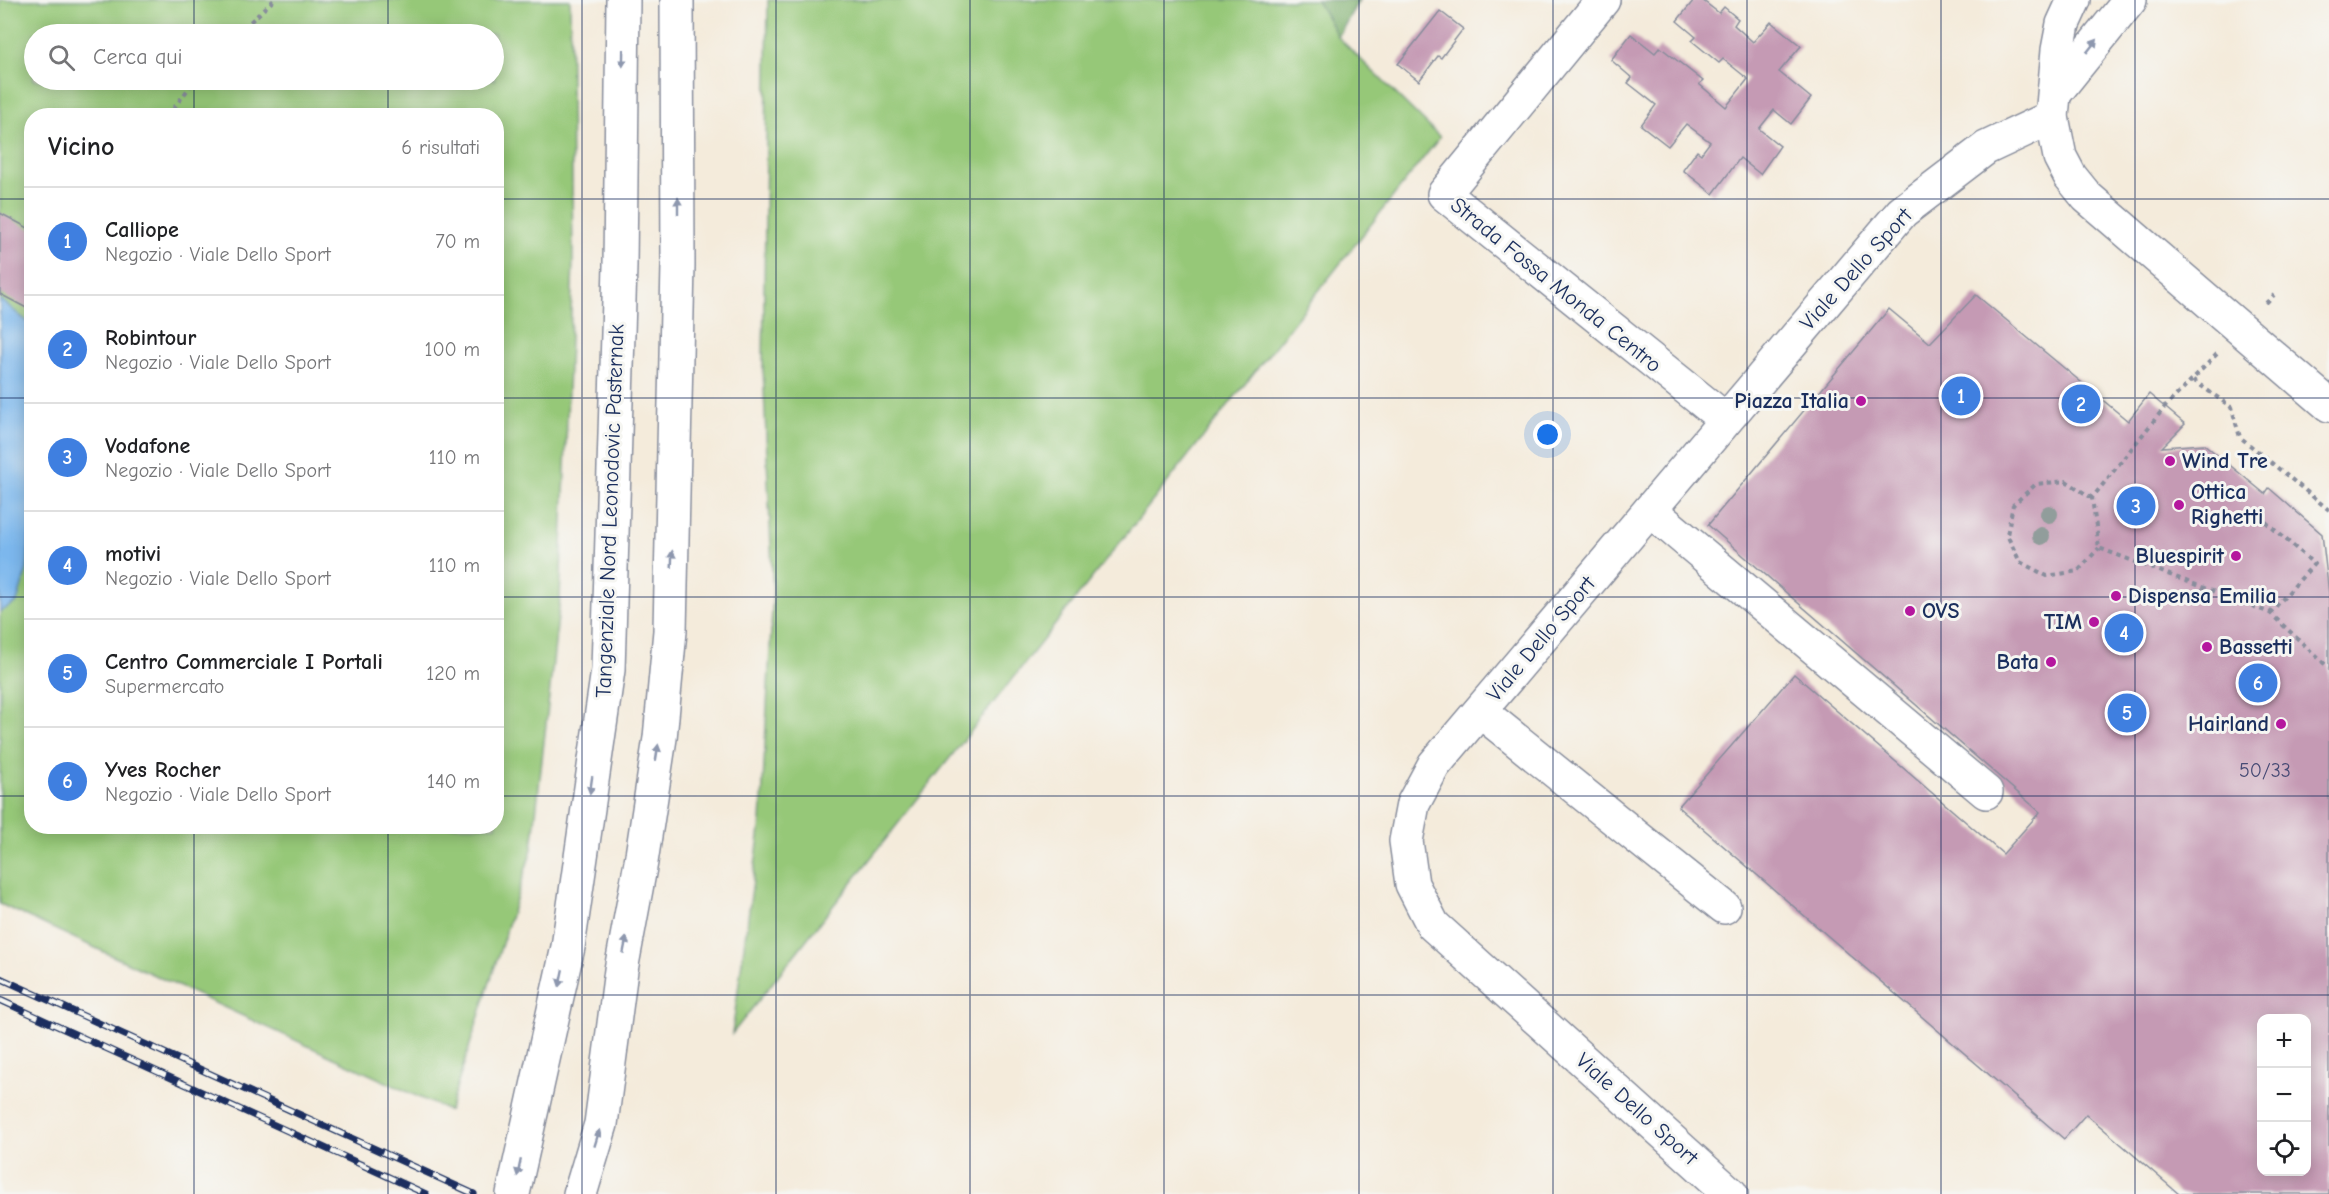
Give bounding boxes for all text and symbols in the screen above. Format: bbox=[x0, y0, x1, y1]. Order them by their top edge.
search box bbox=[24, 24, 504, 90]
one-way arrow bbox=[2086, 38, 2099, 54]
icon: search bbox=[45, 41, 78, 74]
text: Cerca qui bbox=[93, 44, 183, 70]
one-way arrow bbox=[618, 49, 628, 68]
text: Vicino bbox=[48, 132, 114, 162]
text: 6 risultati bbox=[401, 136, 480, 159]
street label: Strada Fossa Monda Centro bbox=[1445, 192, 1667, 378]
one-way arrow bbox=[673, 197, 682, 216]
street label: Viale Dello Sport bbox=[1794, 202, 1918, 335]
text: Calliope bbox=[105, 217, 179, 243]
text: 1 bbox=[64, 230, 71, 253]
text: 70 m bbox=[435, 230, 480, 253]
text: Negozio · Viale Dello Sport bbox=[105, 243, 331, 266]
street label: Tangenziale Nord Leonodovic Pasternak bbox=[590, 323, 630, 698]
text: Robintour bbox=[105, 325, 196, 351]
text: 2 bbox=[63, 338, 72, 361]
text: 100 m bbox=[425, 338, 480, 361]
text: Negozio · Viale Dello Sport bbox=[105, 351, 331, 374]
pin: 1 bbox=[1942, 374, 1980, 418]
pin: 2 bbox=[2062, 382, 2100, 426]
place label: Piazza Italia bbox=[1734, 388, 1849, 414]
marker: Piazza Italia bbox=[1854, 394, 1868, 408]
your location bbox=[1533, 420, 1562, 449]
text: Vodafone bbox=[105, 433, 190, 459]
text: 3 bbox=[63, 446, 72, 469]
text: 110 m bbox=[429, 446, 480, 469]
place label: Wind Tre bbox=[2182, 448, 2268, 474]
marker: Wind Tre bbox=[2163, 454, 2177, 468]
text: Negozio · Viale Dello Sport bbox=[105, 459, 331, 482]
place label: Ottica Righetti bbox=[2191, 479, 2263, 530]
pin: 3 bbox=[2116, 484, 2156, 528]
marker: Ottica Righetti bbox=[2172, 498, 2186, 512]
text: motivi bbox=[105, 541, 161, 567]
place label: Bluespirit bbox=[2136, 543, 2225, 569]
one-way arrow bbox=[667, 549, 677, 568]
marker: Bluespirit bbox=[2229, 549, 2243, 563]
text: 4 bbox=[63, 554, 72, 577]
text: 110 m bbox=[429, 554, 480, 577]
text: Negozio · Viale Dello Sport bbox=[105, 567, 331, 590]
street label: Viale Dello Sport bbox=[1481, 571, 1601, 707]
place label: Dispensa Emilia bbox=[2128, 583, 2277, 609]
marker: Dispensa Emilia bbox=[2109, 589, 2123, 603]
place label: OVS bbox=[1922, 598, 1959, 624]
marker: OVS bbox=[1903, 604, 1917, 618]
place label: TIM bbox=[2044, 609, 2082, 635]
pin: 4 bbox=[2104, 610, 2144, 656]
marker: TIM bbox=[2087, 615, 2101, 629]
place label: Bassetti bbox=[2219, 634, 2293, 660]
marker: Bassetti bbox=[2200, 640, 2214, 654]
text: Centro Commerciale I Portali bbox=[105, 649, 383, 675]
place label: Bata bbox=[1997, 649, 2039, 675]
marker: Bata bbox=[2044, 655, 2058, 669]
pin: 6 bbox=[2238, 660, 2278, 706]
text: 5 bbox=[62, 662, 73, 685]
text: 120 m bbox=[426, 662, 480, 685]
text: Supermercato bbox=[105, 675, 224, 698]
pin: 5 bbox=[2108, 690, 2146, 736]
place label: Hairland bbox=[2188, 711, 2269, 737]
marker: Hairland bbox=[2274, 717, 2288, 731]
one-way arrow bbox=[653, 743, 662, 762]
text: Yves Rocher bbox=[105, 757, 221, 783]
house number: 50/33 bbox=[2239, 759, 2291, 782]
text: 6 bbox=[62, 770, 73, 793]
text: 140 m bbox=[427, 770, 480, 793]
one-way arrow bbox=[586, 776, 595, 795]
text: Negozio · Viale Dello Sport bbox=[105, 783, 331, 806]
one-way arrow bbox=[621, 936, 630, 955]
one-way arrow bbox=[556, 969, 565, 988]
map controls bbox=[2257, 1014, 2311, 1176]
button: + bbox=[2257, 1014, 2311, 1068]
street label: Viale Dello Sport bbox=[1571, 1047, 1704, 1171]
button: − bbox=[2257, 1068, 2311, 1122]
button: locate bbox=[2257, 1122, 2311, 1176]
one-way arrow bbox=[593, 1129, 602, 1147]
one-way arrow bbox=[514, 1159, 523, 1178]

